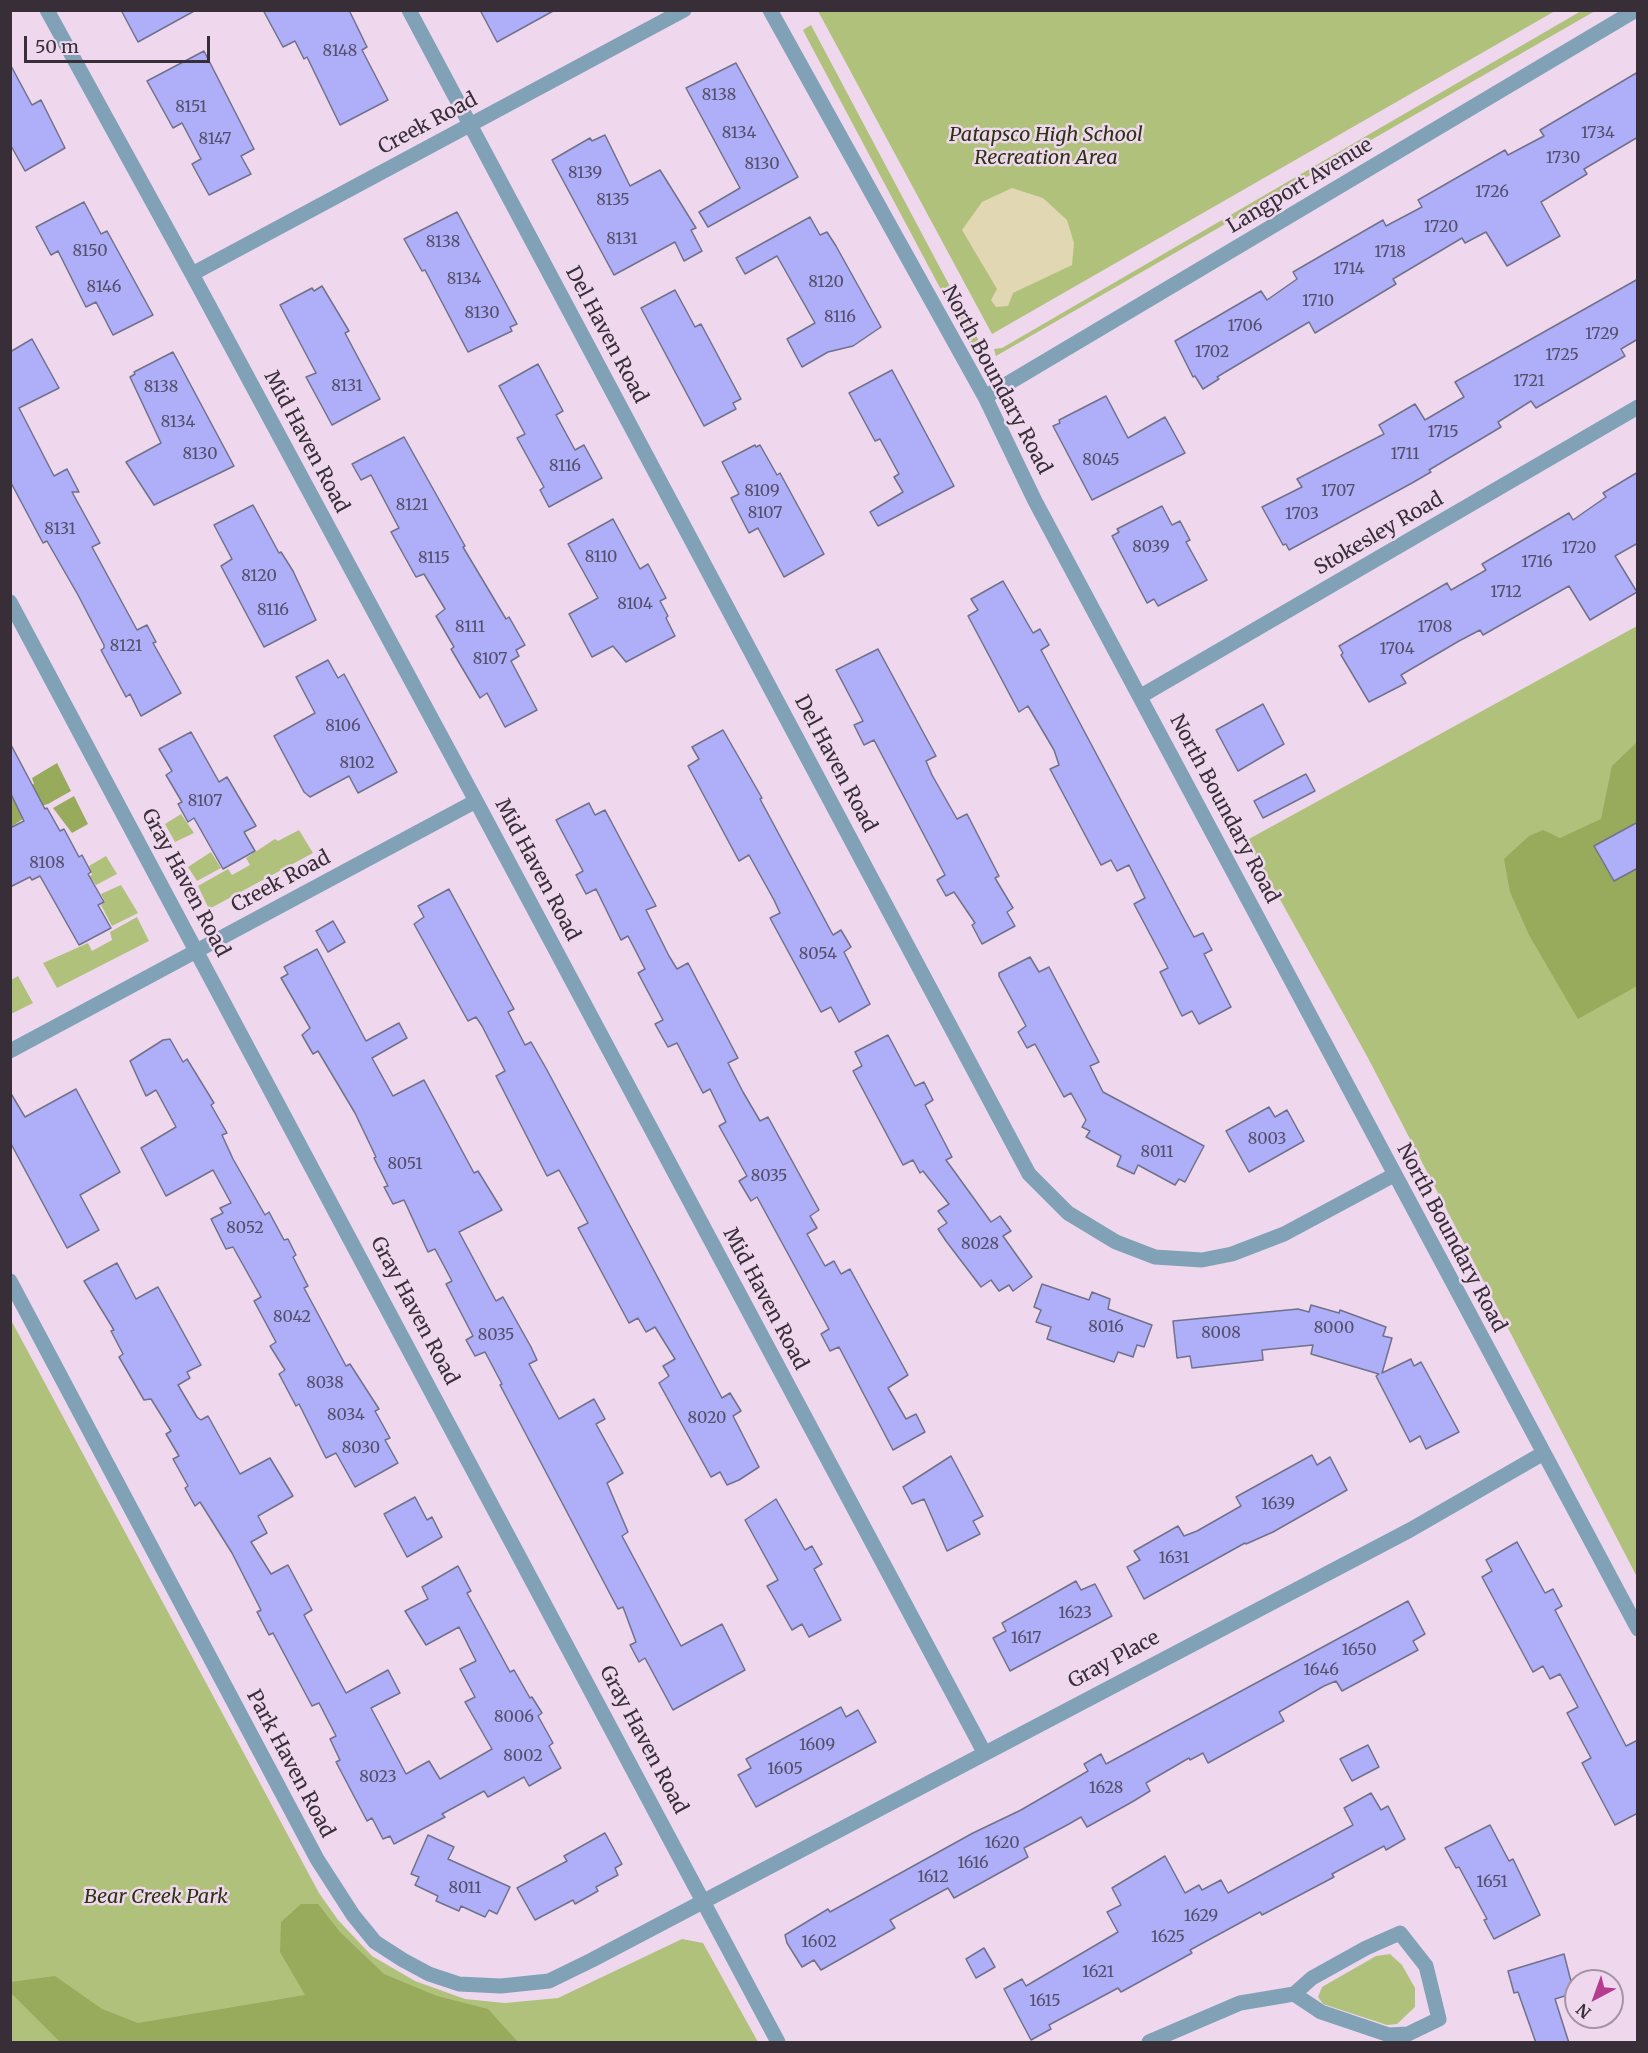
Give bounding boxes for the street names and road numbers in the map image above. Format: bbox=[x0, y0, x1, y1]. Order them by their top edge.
street label: Creek Road bbox=[374, 88, 482, 160]
street label: Langport Avenue bbox=[1223, 133, 1377, 239]
street label: Del Haven Road bbox=[560, 263, 652, 407]
street label: North Boundary Road bbox=[936, 282, 1056, 478]
street label: Mid Haven Road bbox=[258, 367, 354, 517]
street label: Stokesley Road bbox=[1310, 487, 1448, 581]
street label: Del Haven Road bbox=[789, 692, 881, 836]
street label: North Boundary Road bbox=[1164, 711, 1284, 907]
street label: Mid Haven Road bbox=[489, 795, 585, 945]
street label: Gray Haven Road bbox=[136, 805, 234, 961]
street label: Creek Road bbox=[227, 846, 335, 918]
street label: North Boundary Road bbox=[1391, 1140, 1511, 1336]
street label: Mid Haven Road bbox=[717, 1224, 813, 1374]
street label: Gray Haven Road bbox=[365, 1233, 463, 1389]
street label: Gray Place bbox=[1064, 1626, 1164, 1694]
street label: Gray Haven Road bbox=[594, 1662, 692, 1818]
street label: Park Haven Road bbox=[241, 1686, 339, 1842]

